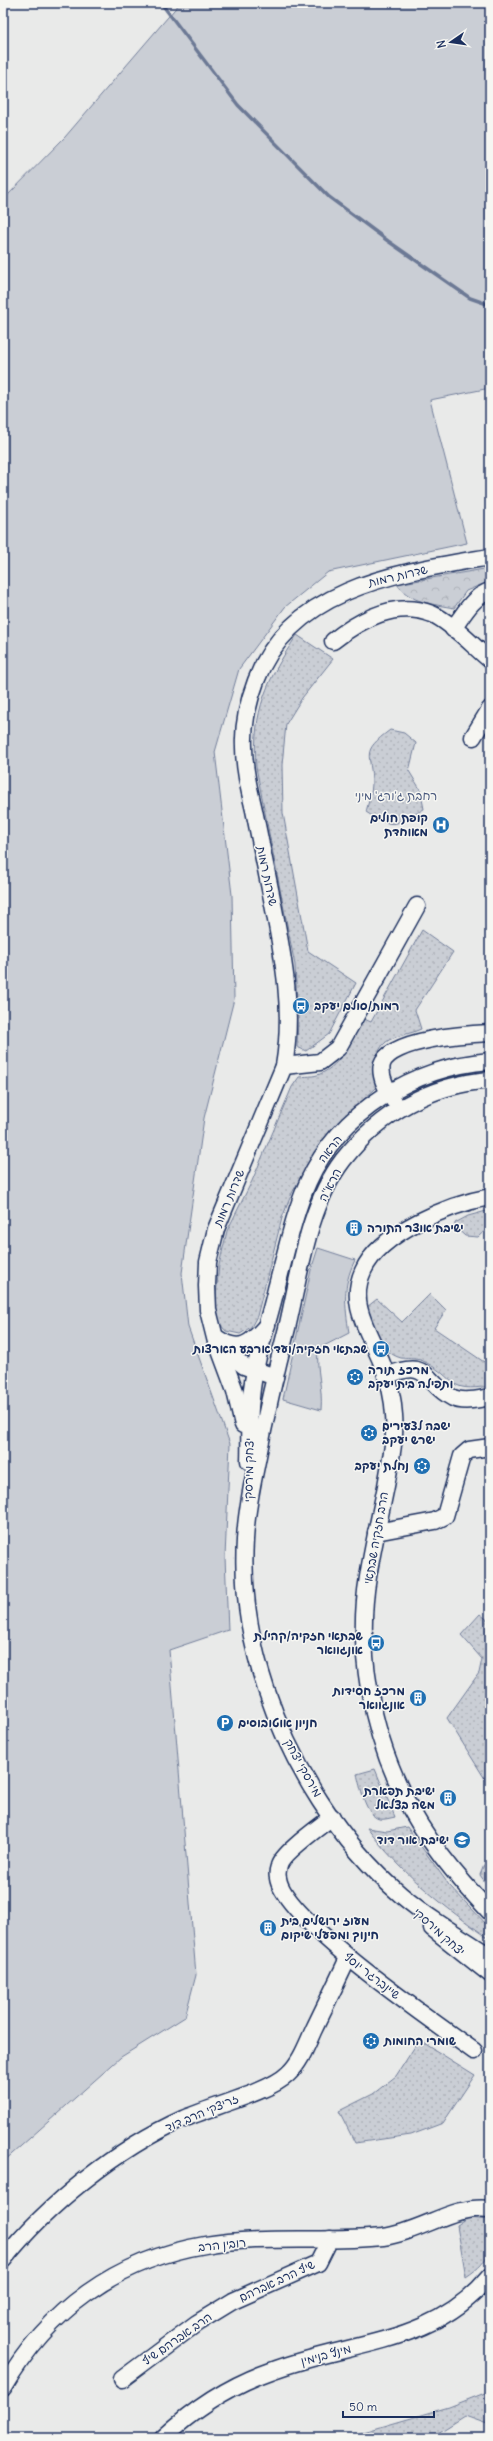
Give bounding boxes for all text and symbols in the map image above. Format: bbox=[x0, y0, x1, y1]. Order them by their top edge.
north arrow bbox=[431, 22, 471, 62]
text: N bbox=[434, 39, 449, 50]
street label: שדרות רמות bbox=[366, 561, 430, 590]
park label: רחבת ג'ורג' מיני bbox=[355, 788, 437, 803]
place label: קופת חולים מאוחדת bbox=[370, 810, 428, 839]
hospital icon: קופת חולים מאוחדת bbox=[431, 815, 451, 835]
street label: שדרות רמות bbox=[254, 844, 281, 908]
bus stop icon: רמות/סולם יעקב bbox=[291, 996, 311, 1016]
place label: רמות/סולם יעקב bbox=[314, 998, 399, 1013]
street label: הראה bbox=[314, 1132, 345, 1165]
street label: שדרות רמות bbox=[209, 1166, 248, 1230]
street label: הרא''ה bbox=[315, 1166, 344, 1204]
building icon: ישיבת אוצר התורה bbox=[344, 1218, 364, 1238]
place label: ישיבת אוצר התורה bbox=[367, 1220, 464, 1235]
bus stop icon: שבתאי חזקיה/ועד ארבע הארצות bbox=[371, 1339, 391, 1359]
place label: שבתאי חזקיה/ועד ארבע הארצות bbox=[192, 1341, 369, 1356]
place label: מרכז תורה ותפילה בית יעקב bbox=[368, 1362, 453, 1391]
synagogue icon: מרכז תורה ותפילה בית יעקב bbox=[345, 1367, 365, 1387]
place label: ישבה לצעירים ישרש יעקב bbox=[382, 1418, 451, 1447]
synagogue icon: ישבה לצעירים ישרש יעקב bbox=[359, 1423, 379, 1443]
street label: יצחק מירסקי bbox=[240, 1438, 257, 1502]
synagogue icon: נחלת יעקב bbox=[412, 1456, 432, 1476]
place label: נחלת יעקב bbox=[354, 1458, 409, 1473]
street label: הרב חזקיה שבתאי bbox=[360, 1491, 391, 1585]
place label: שבתאי חזקיה/קהילת אונגוואר bbox=[253, 1628, 364, 1658]
bus stop icon: שבתאי חזקיה/קהילת אונגוואר bbox=[366, 1633, 386, 1653]
place label: מרכז חסידות אונגוואר bbox=[332, 1683, 405, 1713]
building icon: מרכז חסידות אונגוואר bbox=[408, 1688, 428, 1708]
parking icon: חניון אוטובוסים bbox=[215, 1713, 235, 1733]
place label: חניון אוטובוסים bbox=[238, 1715, 317, 1731]
street label: מירסקי יצחק bbox=[281, 1736, 326, 1800]
place label: ישיבת תפארת משה בצלאל bbox=[362, 1783, 435, 1812]
building icon: ישיבת תפארת משה בצלאל bbox=[438, 1788, 458, 1808]
school or university icon: ישיבת אור דוד bbox=[452, 1830, 472, 1850]
place label: ישיבת אור דוד bbox=[377, 1832, 449, 1847]
street label: יצחק מירסקי bbox=[410, 1904, 468, 1959]
place label: מעוז ירושלים בית חינוך ומפעלי שיקום bbox=[280, 1913, 379, 1942]
building icon: מעוז ירושלים בית חינוך ומפעלי שיקום bbox=[258, 1918, 278, 1938]
street label: שיינברגר יוסף bbox=[341, 1949, 404, 2002]
synagogue icon: שומרי החומות bbox=[361, 2031, 381, 2051]
place label: שומרי החומות bbox=[383, 2033, 457, 2048]
street label: זריצקי הרב דוד bbox=[163, 2090, 241, 2135]
street label: רובין הרב bbox=[197, 2235, 247, 2254]
street label: שיף הרב אברהם bbox=[236, 2256, 317, 2305]
street label: הרב אברהם שיף bbox=[139, 2309, 215, 2368]
street label: מינץ בנימין bbox=[299, 2341, 353, 2369]
scale bar bbox=[343, 2393, 434, 2419]
text: 50 m bbox=[349, 2399, 378, 2414]

